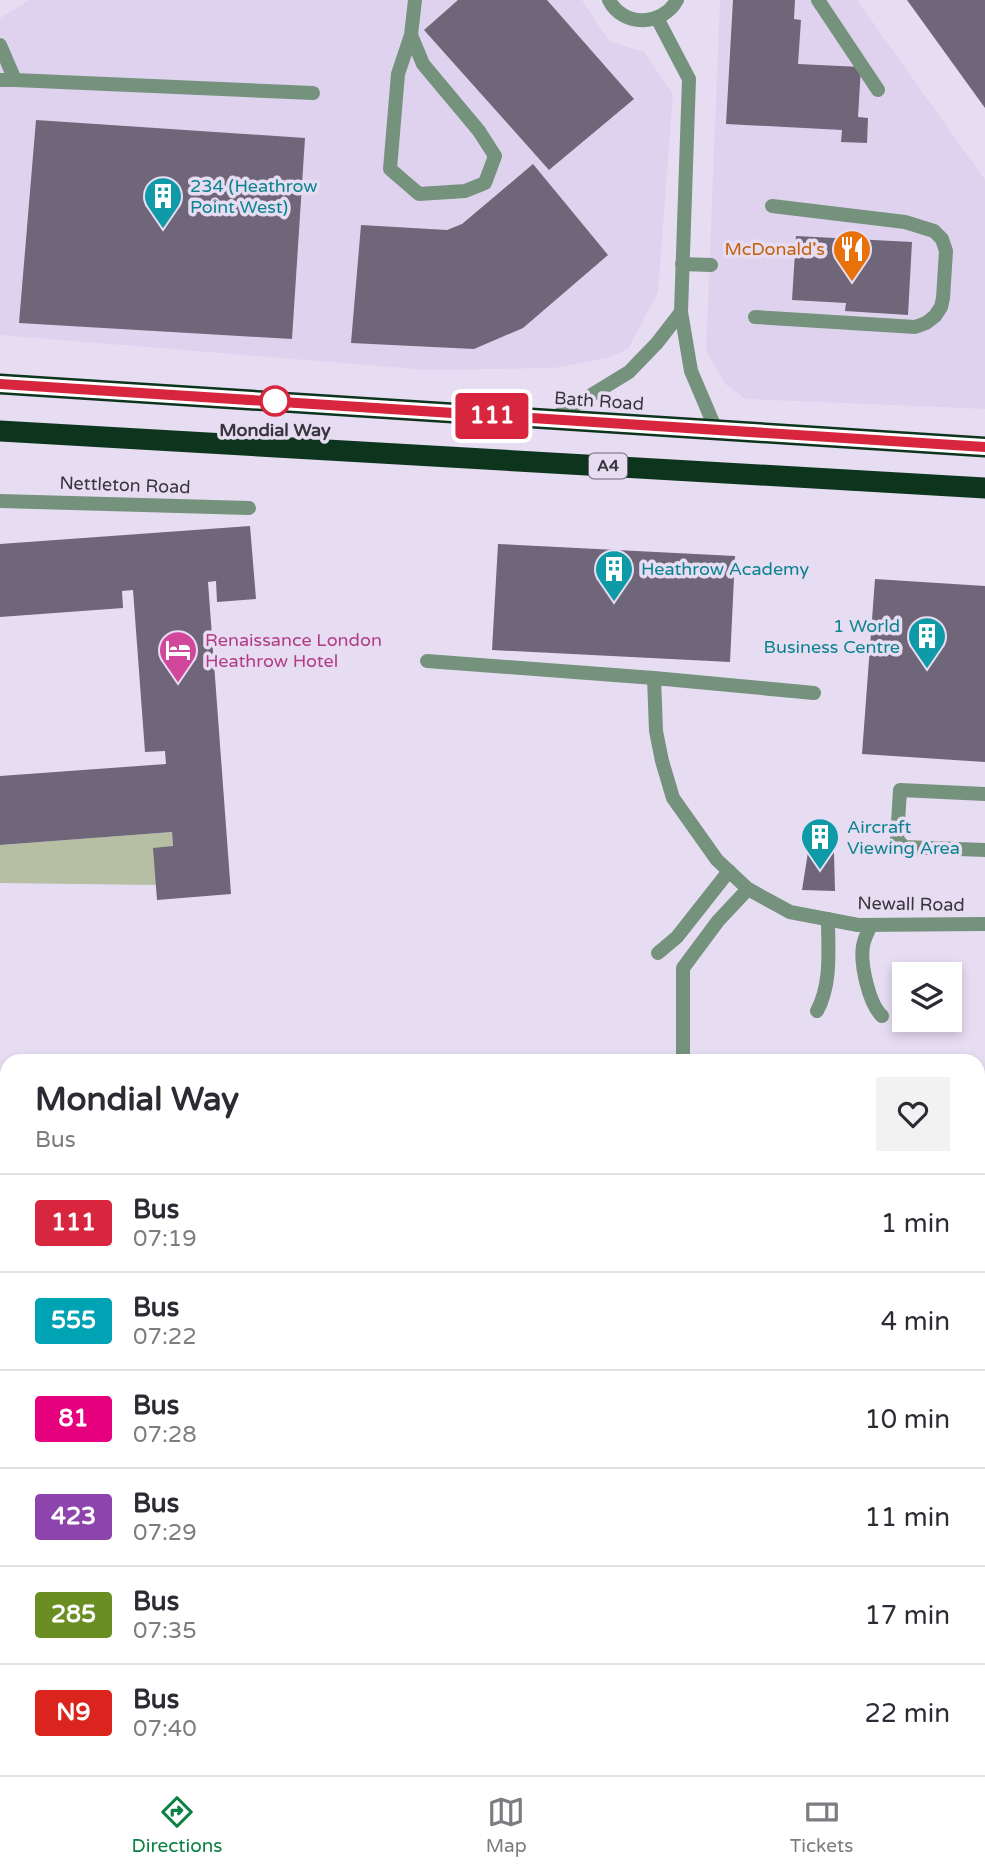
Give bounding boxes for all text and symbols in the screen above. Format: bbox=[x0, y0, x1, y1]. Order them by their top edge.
building icon: 234 (Heathrow Point West) bbox=[142, 175, 184, 230]
place label: 234 (Heathrow Point West) bbox=[190, 175, 317, 218]
restaurant icon: McDonald's bbox=[831, 228, 873, 283]
place label: McDonald's bbox=[725, 238, 825, 260]
marker: Mondial Way bbox=[260, 386, 290, 416]
street label: Bath Road bbox=[553, 387, 645, 415]
line badge: 111 bbox=[452, 393, 532, 439]
text: 111 bbox=[469, 401, 515, 430]
place label: Mondial Way bbox=[219, 419, 331, 441]
road number: A4 bbox=[589, 453, 627, 478]
street label: Nettleton Road bbox=[59, 472, 191, 498]
building icon: Heathrow Academy bbox=[593, 548, 635, 603]
place label: Heathrow Academy bbox=[641, 558, 809, 580]
place label: 1 World Business Centre bbox=[764, 615, 900, 658]
building icon: 1 World Business Centre bbox=[906, 615, 948, 670]
hotel icon: Renaissance London Heathrow Hotel bbox=[157, 629, 199, 684]
place label: Renaissance London Heathrow Hotel bbox=[205, 629, 382, 672]
building icon: Aircraft Viewing Area bbox=[799, 816, 841, 871]
place label: Aircraft Viewing Area bbox=[847, 816, 960, 859]
street label: Newall Road bbox=[857, 892, 965, 916]
map controls bbox=[892, 962, 962, 1032]
button: layers bbox=[892, 962, 962, 1032]
button: heart bbox=[876, 1077, 950, 1151]
text: Mondial Way bbox=[35, 1080, 239, 1119]
text: Bus bbox=[35, 1126, 76, 1154]
text: Bus bbox=[133, 1194, 179, 1225]
text: 111 bbox=[51, 1208, 96, 1237]
text: 1 min bbox=[881, 1208, 950, 1239]
text: 07:19 bbox=[133, 1225, 197, 1253]
text: Bus bbox=[133, 1292, 179, 1323]
text: 555 bbox=[51, 1306, 96, 1335]
text: 4 min bbox=[881, 1306, 950, 1337]
text: 07:22 bbox=[133, 1323, 197, 1351]
text: Bus bbox=[133, 1390, 179, 1421]
text: 81 bbox=[58, 1404, 89, 1433]
text: 10 min bbox=[864, 1404, 950, 1435]
text: 07:28 bbox=[133, 1421, 197, 1449]
text: Bus bbox=[133, 1488, 179, 1519]
text: 423 bbox=[51, 1502, 96, 1531]
text: 11 min bbox=[864, 1502, 950, 1533]
text: 07:29 bbox=[133, 1519, 197, 1547]
text: Bus bbox=[133, 1586, 179, 1617]
text: 285 bbox=[51, 1600, 96, 1629]
text: 17 min bbox=[864, 1600, 950, 1631]
text: 07:35 bbox=[133, 1617, 197, 1645]
text: Bus bbox=[133, 1684, 179, 1715]
text: N9 bbox=[56, 1698, 91, 1727]
text: 22 min bbox=[864, 1698, 950, 1729]
text: 07:40 bbox=[133, 1715, 197, 1743]
tab: Directions bbox=[132, 1793, 223, 1857]
tab: Map bbox=[486, 1793, 527, 1857]
tab: Tickets bbox=[790, 1793, 853, 1857]

